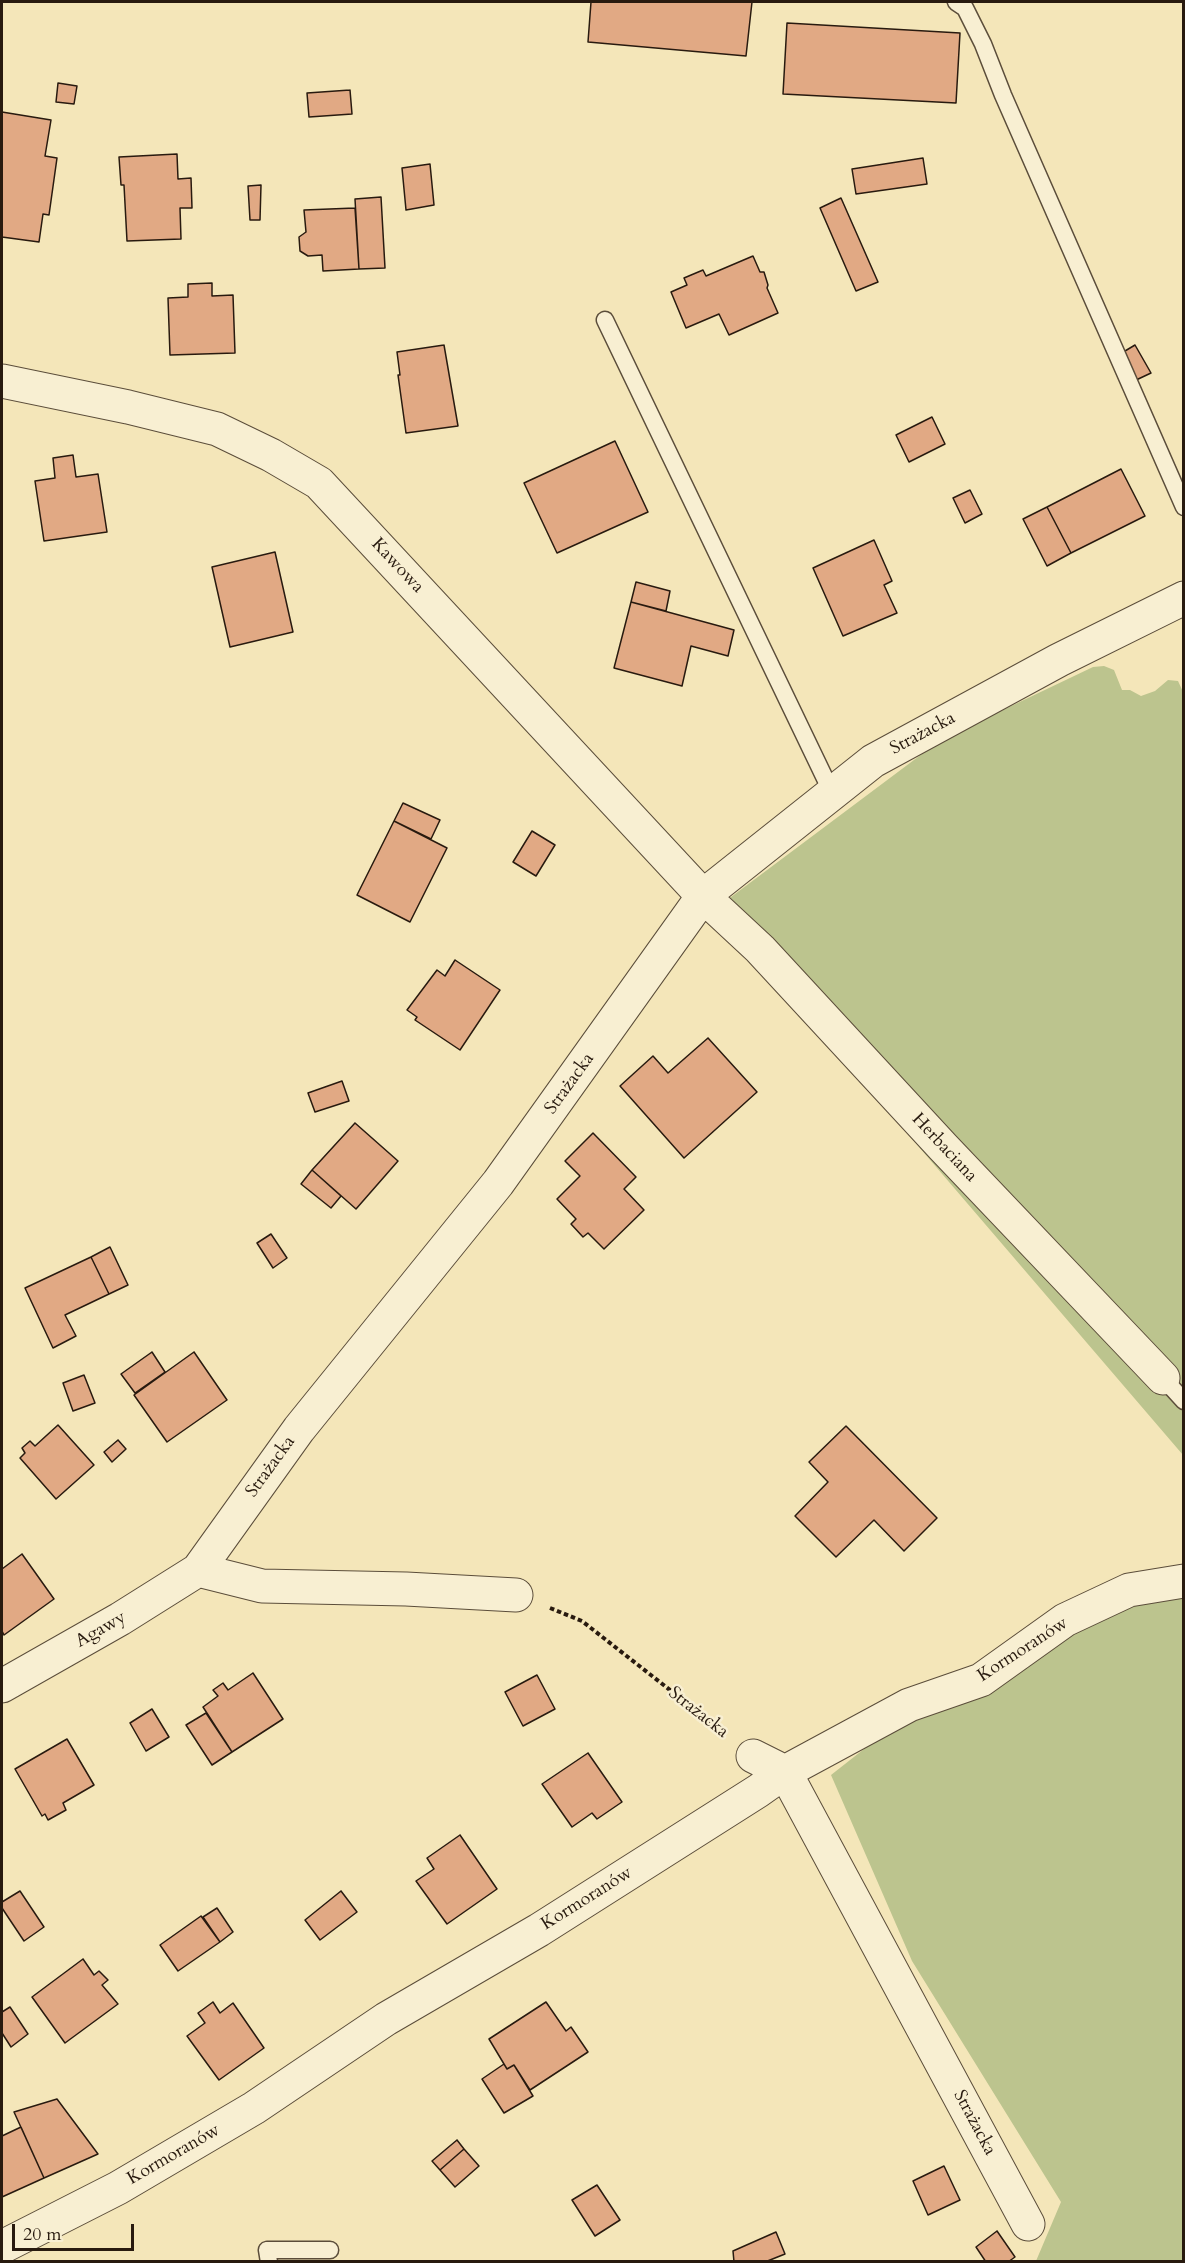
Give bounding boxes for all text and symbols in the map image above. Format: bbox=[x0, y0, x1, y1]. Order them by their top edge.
street label: Kawowa bbox=[366, 534, 428, 598]
street label: Strażacka bbox=[887, 708, 959, 760]
street label: Strażacka bbox=[541, 1049, 599, 1119]
street label: Herbaciana bbox=[907, 1109, 981, 1187]
street label: Strażacka bbox=[242, 1432, 300, 1502]
street label: Agawy bbox=[72, 1607, 130, 1653]
street label: Kormoranów bbox=[974, 1613, 1072, 1687]
street label: Strażacka bbox=[664, 1683, 732, 1743]
street label: Kormoranów bbox=[537, 1862, 637, 1936]
street label: Strażacka bbox=[948, 2087, 1000, 2159]
street label: Kormoranów bbox=[124, 2120, 224, 2190]
scale bar bbox=[15, 2212, 136, 2250]
text: 20 m bbox=[23, 2222, 62, 2247]

